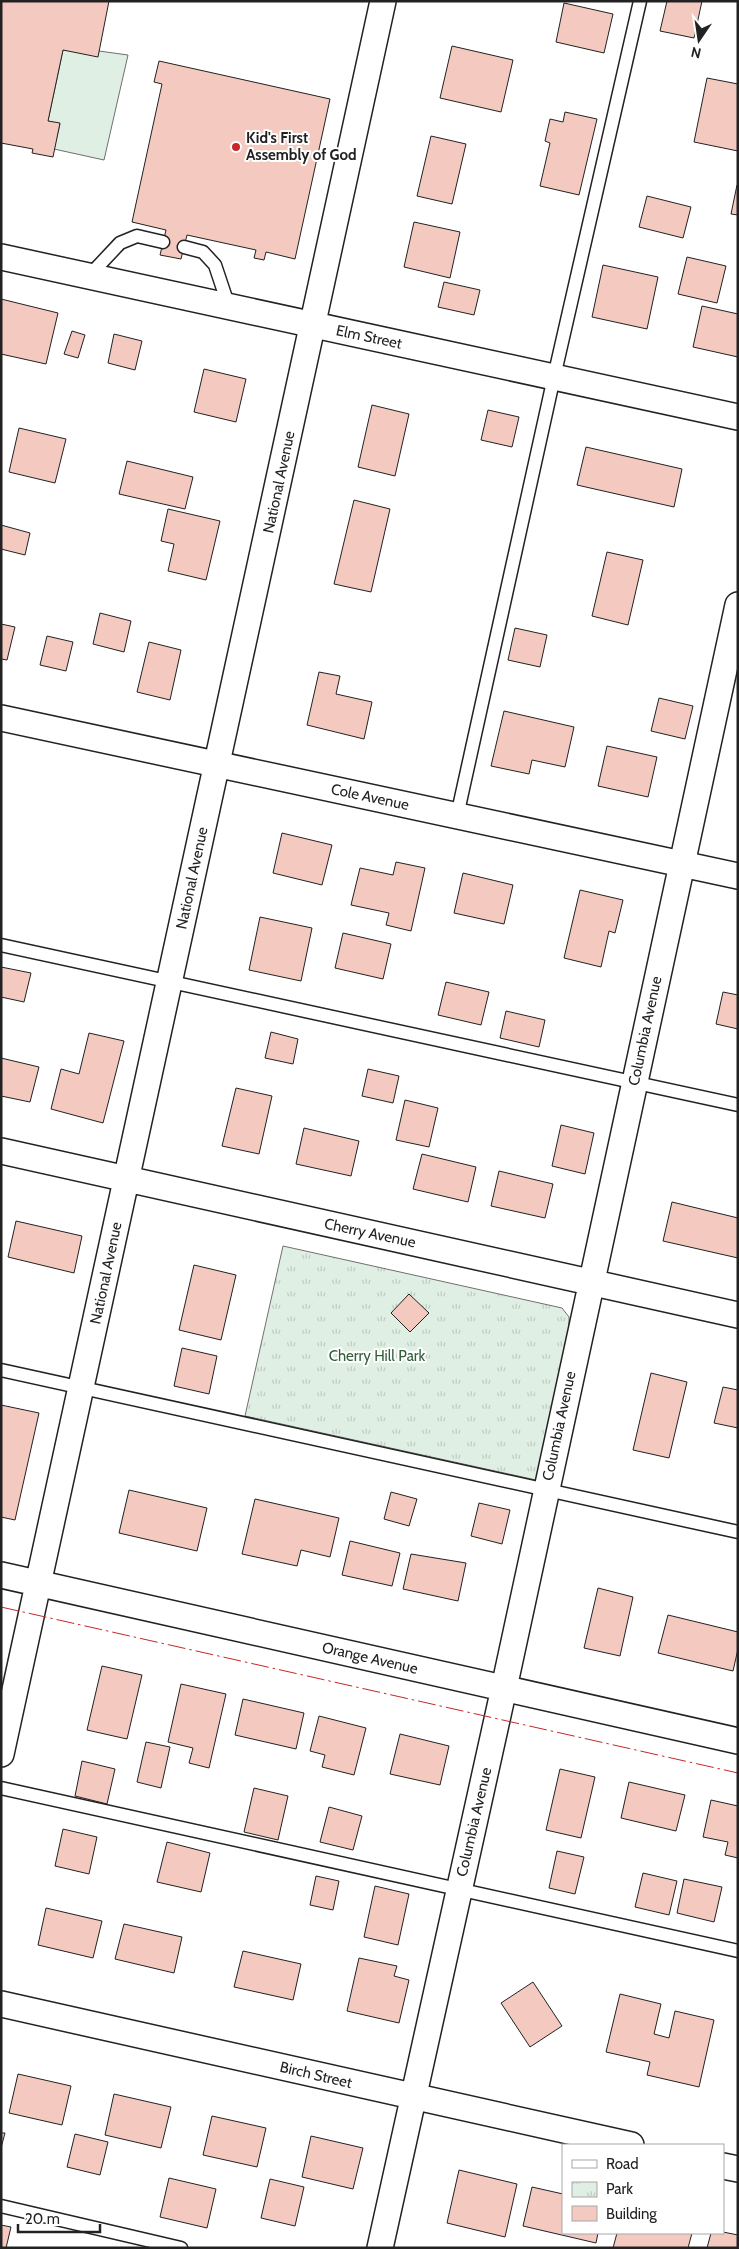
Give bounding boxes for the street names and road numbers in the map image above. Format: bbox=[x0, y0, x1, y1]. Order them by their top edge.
street label: Elm Street bbox=[334, 321, 404, 353]
street label: National Avenue bbox=[259, 429, 299, 535]
street label: Cole Avenue bbox=[329, 780, 411, 814]
street label: National Avenue bbox=[172, 825, 212, 931]
street label: Columbia Avenue bbox=[625, 974, 665, 1087]
street label: Cherry Avenue bbox=[323, 1215, 418, 1252]
street label: National Avenue bbox=[86, 1220, 126, 1326]
street label: Columbia Avenue bbox=[539, 1369, 579, 1482]
street label: Orange Avenue bbox=[320, 1638, 420, 1678]
street label: Columbia Avenue bbox=[453, 1765, 495, 1878]
street label: Birch Street bbox=[278, 2058, 354, 2092]

